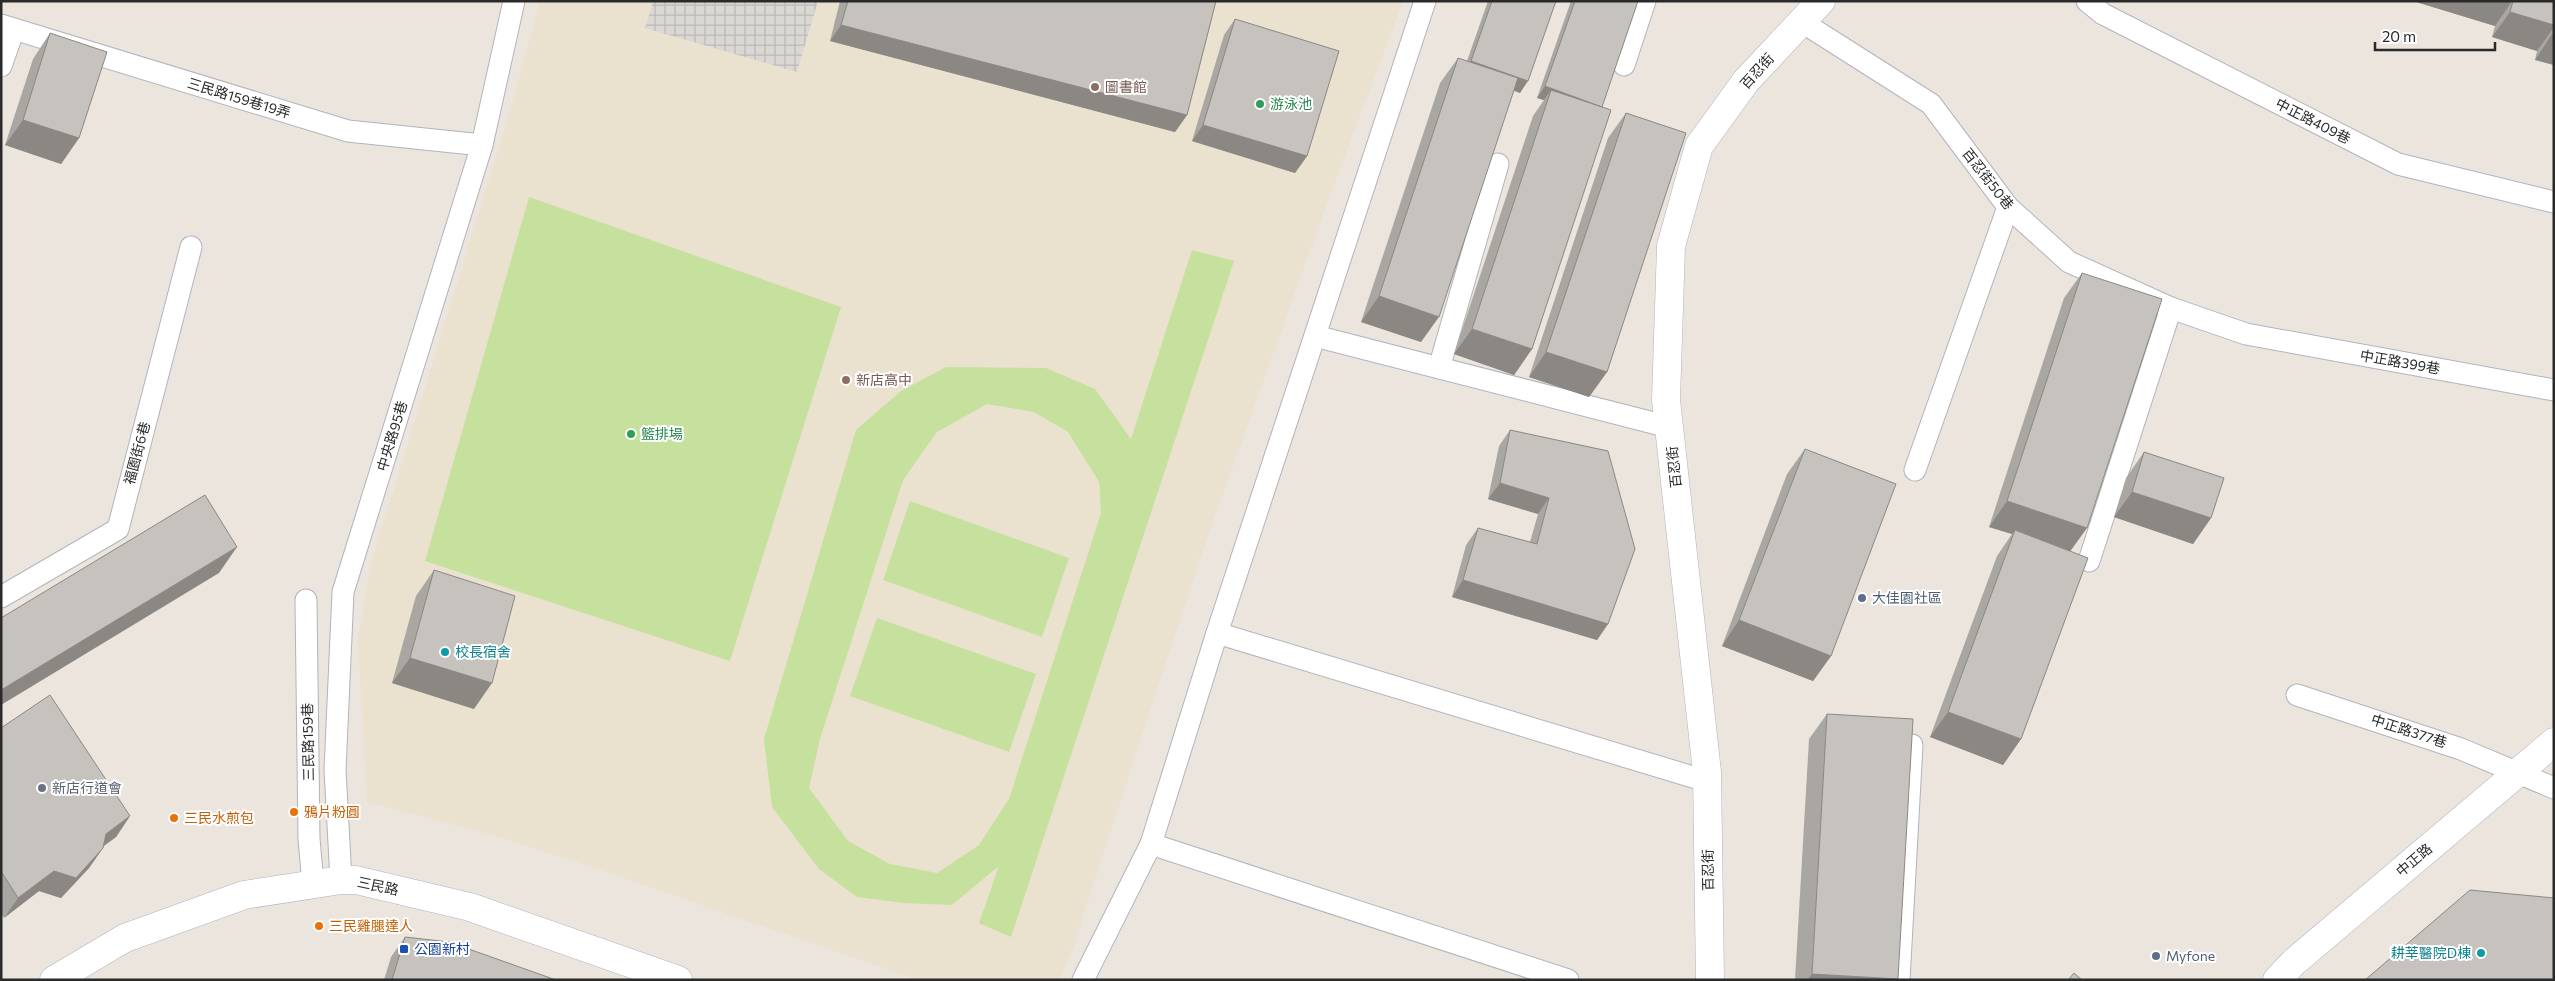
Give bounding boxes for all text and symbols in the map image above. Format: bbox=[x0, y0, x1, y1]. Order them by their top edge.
scale bar bbox=[2375, 20, 2495, 52]
text: 20 m bbox=[2382, 27, 2416, 45]
street label: 百忍街 bbox=[1736, 49, 1777, 92]
street label: 三民路159巷19弄 bbox=[185, 74, 293, 121]
place label: 圖書館 bbox=[1105, 78, 1147, 95]
marker: 圖書館 bbox=[1089, 81, 1101, 93]
street label: 中正路409巷 bbox=[2273, 94, 2354, 147]
place label: 游泳池 bbox=[1270, 95, 1312, 112]
marker: 游泳池 bbox=[1254, 98, 1266, 110]
street label: 百忍街50巷 bbox=[1959, 145, 2018, 213]
street label: 中正路399巷 bbox=[2359, 346, 2441, 377]
place label: 新店高中 bbox=[856, 371, 912, 388]
marker: 新店高中 bbox=[840, 374, 852, 386]
street label: 中央路95巷 bbox=[373, 399, 410, 473]
street label: 福園街6巷 bbox=[120, 420, 153, 486]
place label: 籃排場 bbox=[641, 425, 683, 442]
marker: 籃排場 bbox=[625, 428, 637, 440]
street label: 百忍街 bbox=[1663, 445, 1684, 489]
place label: 大佳園社區 bbox=[1872, 589, 1942, 606]
marker: 大佳園社區 bbox=[1856, 592, 1868, 604]
place label: 校長宿舍 bbox=[455, 643, 511, 660]
marker: 校長宿舍 bbox=[439, 646, 451, 658]
street label: 三民路159巷 bbox=[298, 703, 317, 781]
street label: 中正路377巷 bbox=[2369, 710, 2449, 751]
place label: 新店行道會 bbox=[52, 779, 122, 796]
marker: 新店行道會 bbox=[36, 782, 48, 794]
place label: 鴉片粉圓 bbox=[304, 803, 360, 820]
marker: 鴉片粉圓 bbox=[288, 806, 300, 818]
place label: 三民水煎包 bbox=[184, 809, 254, 826]
marker: 三民水煎包 bbox=[168, 812, 180, 824]
street label: 中正路 bbox=[2392, 840, 2435, 880]
street label: 百忍街 bbox=[1699, 849, 1716, 891]
street label: 三民路 bbox=[356, 873, 400, 898]
place label: 三民雞腿達人 bbox=[329, 917, 413, 934]
marker: 三民雞腿達人 bbox=[313, 920, 325, 932]
place label: 公園新村 bbox=[414, 940, 470, 957]
marker: 公園新村 bbox=[398, 943, 410, 955]
place label: 耕莘醫院D棟 bbox=[2391, 944, 2471, 961]
place label: Myfone bbox=[2166, 947, 2215, 964]
marker: 耕莘醫院D棟 bbox=[2475, 947, 2487, 959]
marker: Myfone bbox=[2150, 950, 2162, 962]

